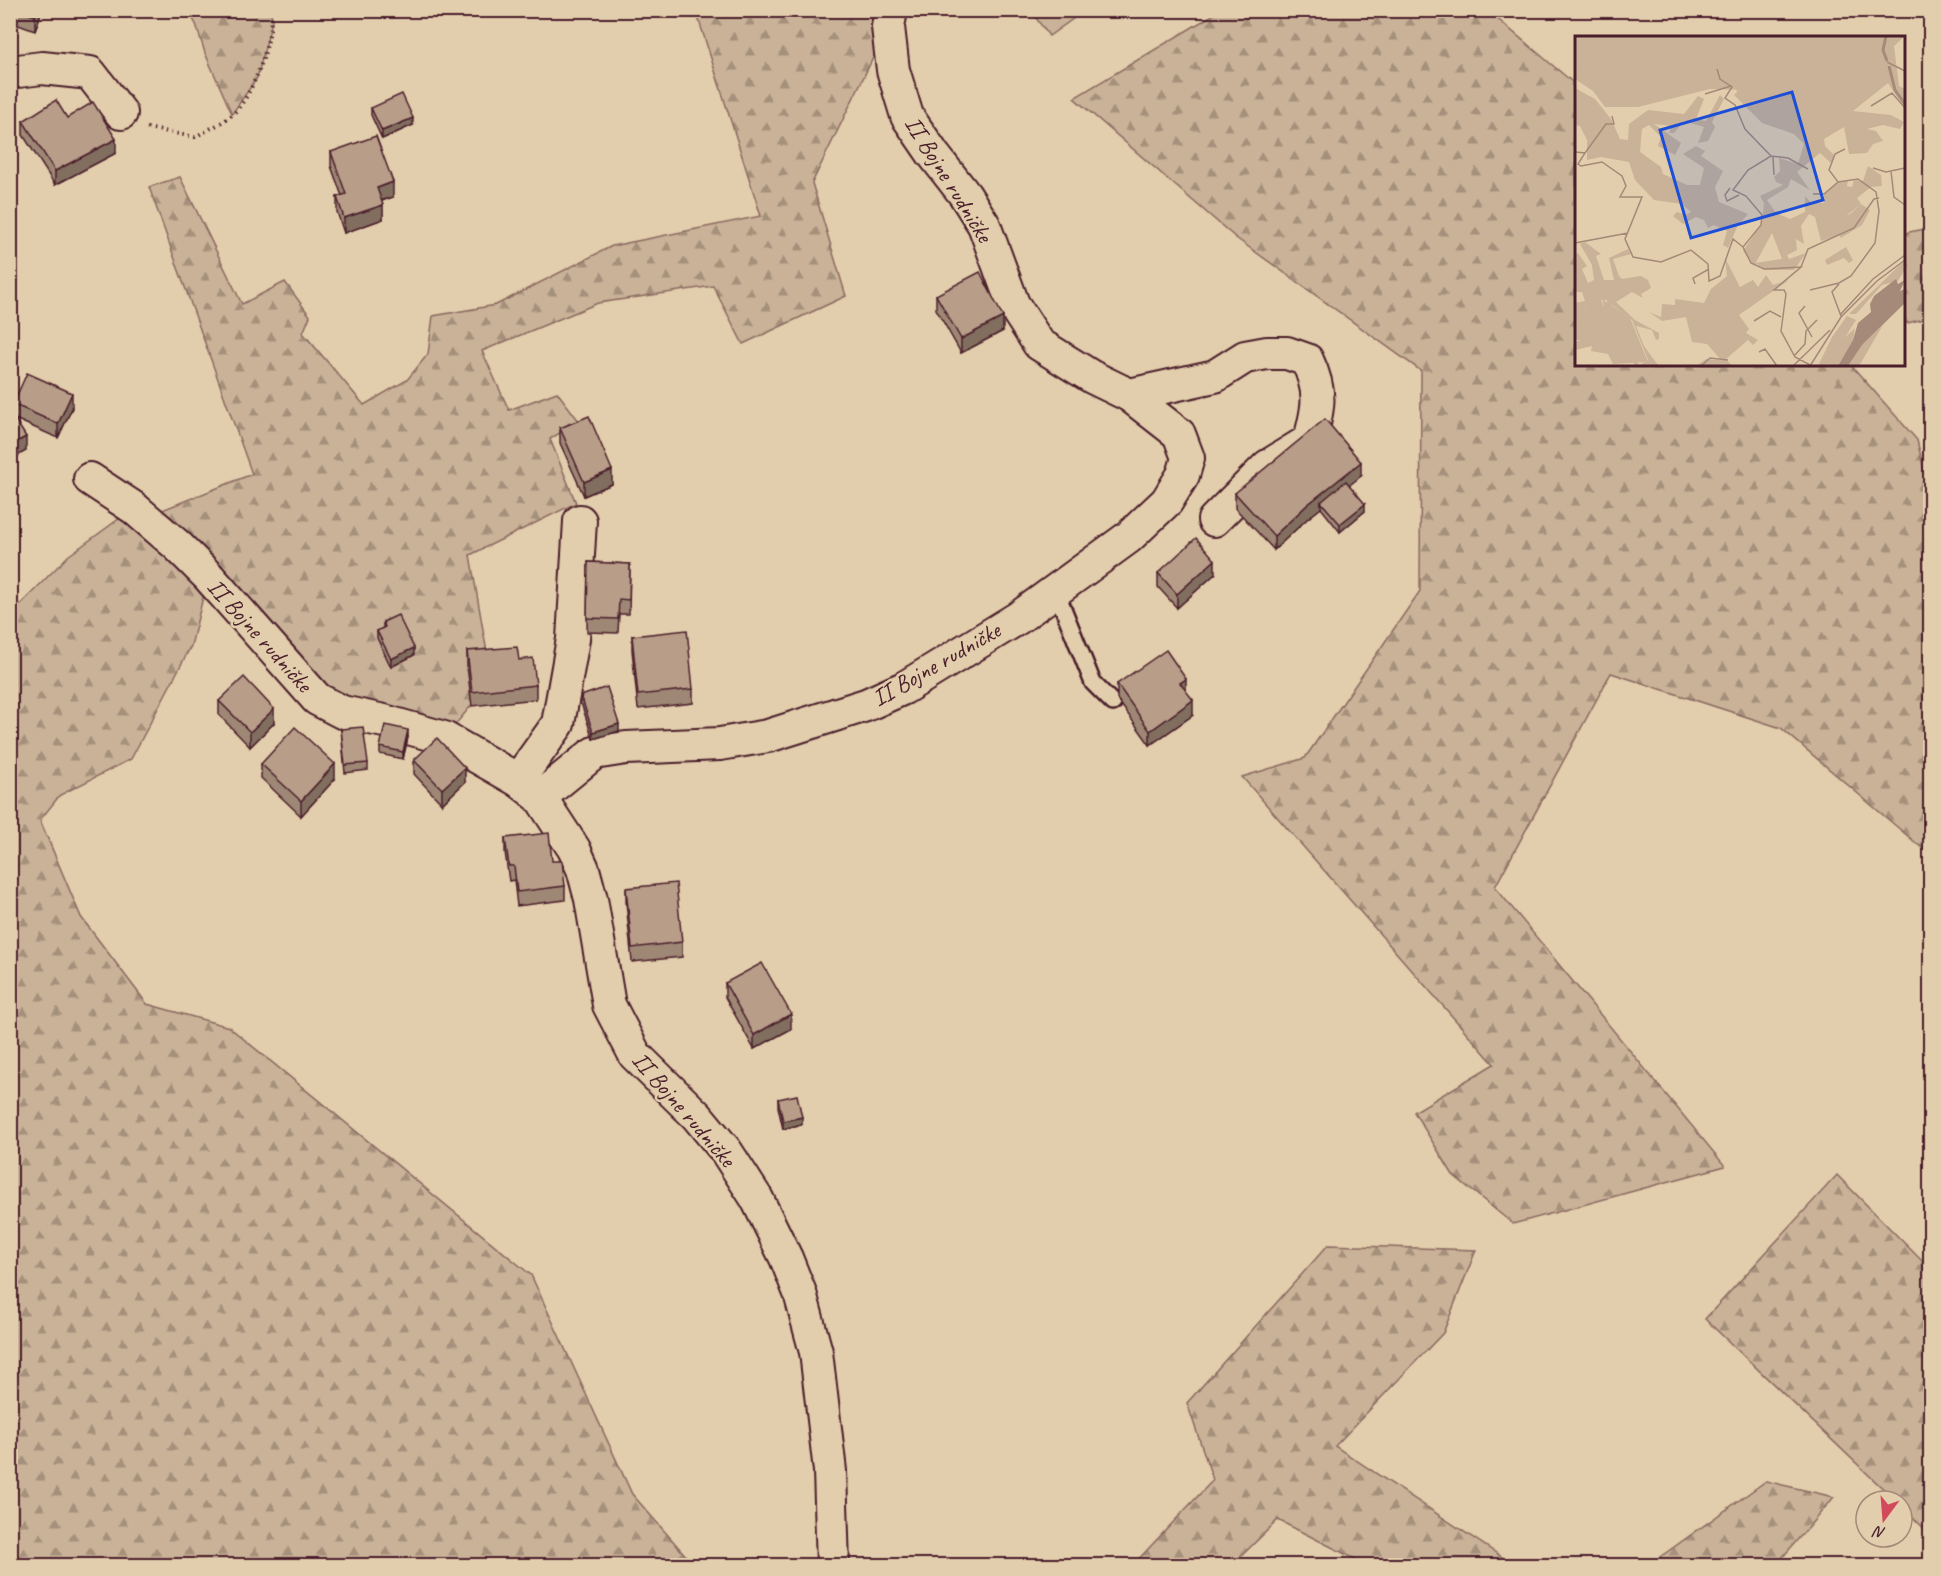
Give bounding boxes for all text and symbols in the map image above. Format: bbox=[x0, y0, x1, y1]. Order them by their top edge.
inset map bbox=[1575, 36, 1905, 366]
street label: II Bojne rudničke bbox=[898, 110, 1001, 250]
street label: II Bojne rudničke bbox=[201, 572, 321, 700]
street label: II Bojne rudničke bbox=[866, 614, 1007, 713]
street label: II Bojne rudničke bbox=[626, 1045, 744, 1175]
north arrow bbox=[1854, 1489, 1914, 1549]
text: N bbox=[1870, 1521, 1888, 1543]

